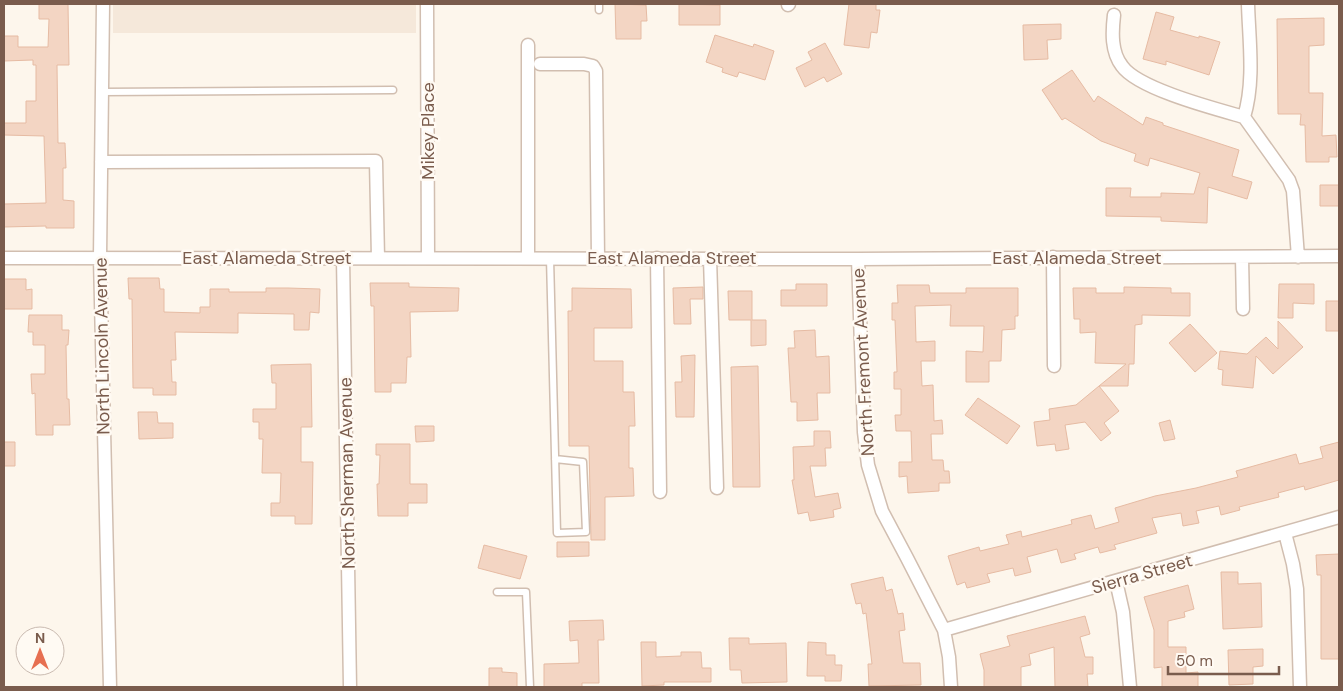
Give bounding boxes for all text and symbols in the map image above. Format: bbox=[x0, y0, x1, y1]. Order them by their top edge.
street label: Mikey Place bbox=[416, 82, 440, 180]
street label: East Alameda Street bbox=[182, 246, 352, 270]
street label: East Alameda Street bbox=[587, 246, 757, 270]
street label: East Alameda Street bbox=[992, 246, 1162, 270]
street label: North Lincoln Avenue bbox=[88, 257, 116, 435]
street label: North Fremont Avenue bbox=[846, 267, 880, 457]
street label: North Sherman Avenue bbox=[333, 377, 361, 569]
street label: Sierra Street bbox=[1089, 548, 1195, 600]
north arrow bbox=[15, 626, 65, 676]
text: N bbox=[35, 629, 45, 647]
scale bar bbox=[1168, 644, 1279, 676]
text: 50 m bbox=[1176, 651, 1213, 671]

